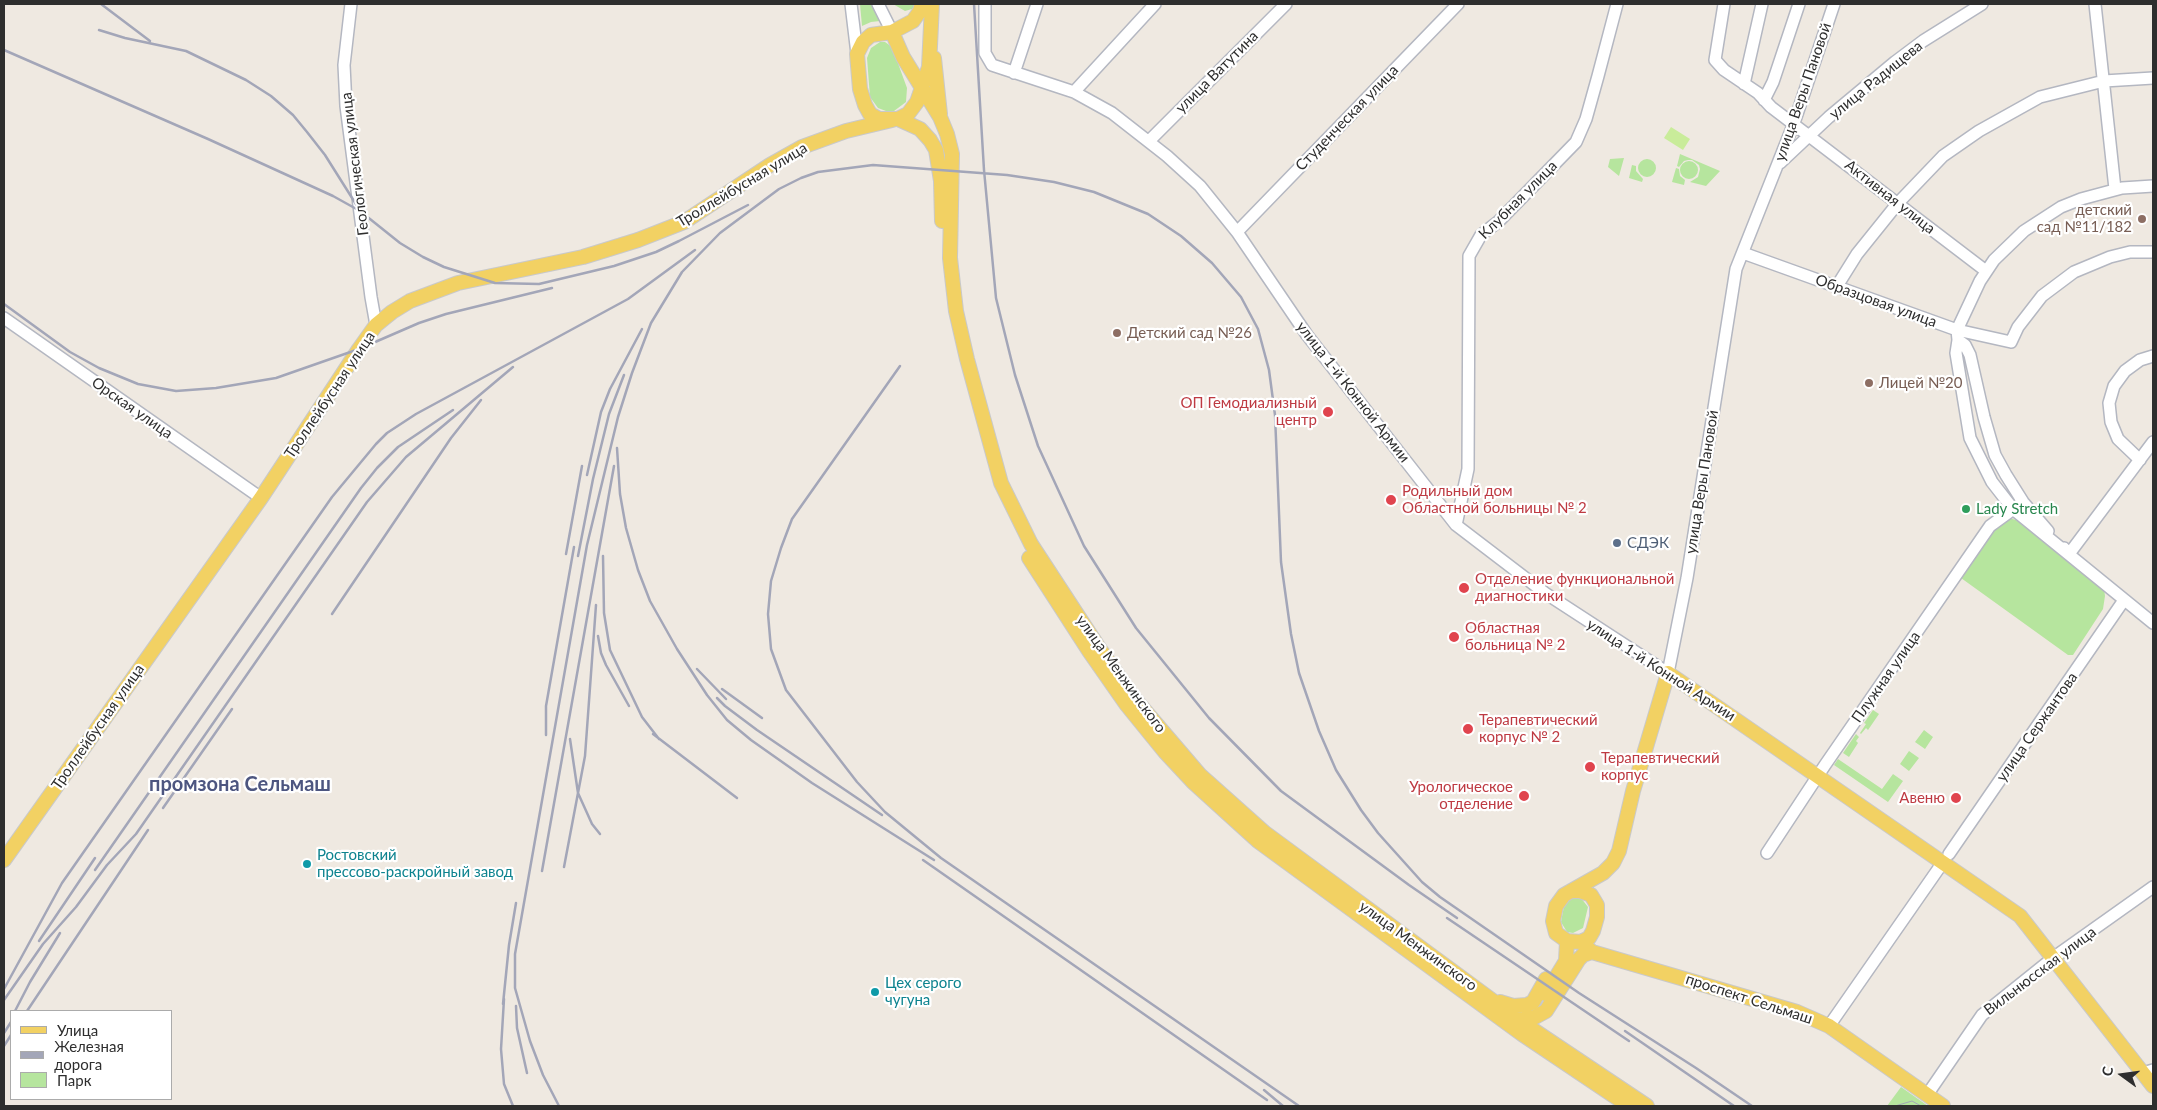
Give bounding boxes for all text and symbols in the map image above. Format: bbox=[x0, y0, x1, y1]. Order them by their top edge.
street label: улица Веры Пановой bbox=[1771, 20, 1835, 164]
street label: улица Ватутина bbox=[1172, 27, 1262, 117]
street label: улица Радищева bbox=[1826, 37, 1926, 123]
street label: Студенческая улица bbox=[1292, 61, 1402, 175]
street label: Геологическая улица bbox=[337, 91, 373, 237]
street label: Троллейбусная улица bbox=[673, 139, 811, 231]
street label: Активная улица bbox=[1841, 156, 1939, 238]
street label: Клубная улица bbox=[1475, 157, 1561, 243]
place label: детский сад №11/182 bbox=[2037, 201, 2132, 236]
marker: детский сад №11/182 bbox=[2136, 213, 2148, 225]
street label: Образцовая улица bbox=[1813, 271, 1939, 331]
street label: улица 1-й Конной Армии bbox=[1292, 318, 1414, 466]
place label: Детский сад №26 bbox=[1127, 324, 1252, 342]
marker: Детский сад №26 bbox=[1111, 327, 1123, 339]
street label: Троллейбусная улица bbox=[281, 328, 379, 462]
street label: Орская улица bbox=[88, 373, 176, 443]
place label: Лицей №20 bbox=[1879, 374, 1962, 392]
marker: Лицей №20 bbox=[1863, 377, 1875, 389]
place label: ОП Гемодиализный центр bbox=[1181, 394, 1317, 429]
marker: ОП Гемодиализный центр bbox=[1321, 405, 1335, 419]
street label: улица Веры Пановой bbox=[1682, 409, 1722, 555]
place label: Родильный дом Областной больницы № 2 bbox=[1402, 482, 1587, 517]
marker: Родильный дом Областной больницы № 2 bbox=[1384, 493, 1398, 507]
place label: Lady Stretch bbox=[1976, 500, 2058, 518]
marker: Lady Stretch bbox=[1960, 503, 1972, 515]
place label: СДЭК bbox=[1627, 534, 1669, 552]
marker: СДЭК bbox=[1611, 537, 1623, 549]
place label: Отделение функциональной диагностики bbox=[1475, 570, 1674, 605]
marker: Отделение функциональной диагностики bbox=[1457, 581, 1471, 595]
street label: улица Менжинского bbox=[1072, 612, 1170, 736]
street label: улица 1-й Конной Армии bbox=[1583, 615, 1739, 725]
place label: Областная больница № 2 bbox=[1465, 619, 1565, 654]
street label: Плужная улица bbox=[1848, 628, 1924, 726]
marker: Областная больница № 2 bbox=[1447, 630, 1461, 644]
street label: Троллейбусная улица bbox=[48, 661, 148, 793]
street label: улица Сержантова bbox=[1993, 669, 2081, 785]
place label: Терапевтический корпус № 2 bbox=[1479, 711, 1598, 746]
marker: Терапевтический корпус № 2 bbox=[1461, 722, 1475, 736]
place label: Терапевтический корпус bbox=[1601, 749, 1720, 784]
marker: Терапевтический корпус bbox=[1583, 760, 1597, 774]
district label: промзона Сельмаш bbox=[149, 773, 331, 797]
place label: Урологическое отделение bbox=[1409, 778, 1513, 813]
marker: Урологическое отделение bbox=[1517, 789, 1531, 803]
place label: Авеню bbox=[1899, 789, 1945, 807]
marker: Авеню bbox=[1949, 791, 1963, 805]
place label: Ростовский прессово-раскройный завод bbox=[317, 846, 513, 881]
marker: Ростовский прессово-раскройный завод bbox=[301, 858, 313, 870]
street label: улица Менжинского bbox=[1356, 897, 1480, 995]
street label: Вильнюсская улица bbox=[1980, 923, 2100, 1019]
street label: проспект Сельмаш bbox=[1683, 970, 1815, 1028]
place label: Цех серого чугуна bbox=[885, 974, 962, 1009]
marker: Цех серого чугуна bbox=[869, 986, 881, 998]
legend bbox=[10, 1010, 172, 1100]
text: Улица bbox=[57, 1021, 98, 1039]
text: Железная дорога bbox=[54, 1037, 124, 1073]
north arrow bbox=[2097, 1050, 2147, 1100]
text: С bbox=[2098, 1065, 2116, 1078]
text: Парк bbox=[57, 1071, 91, 1089]

